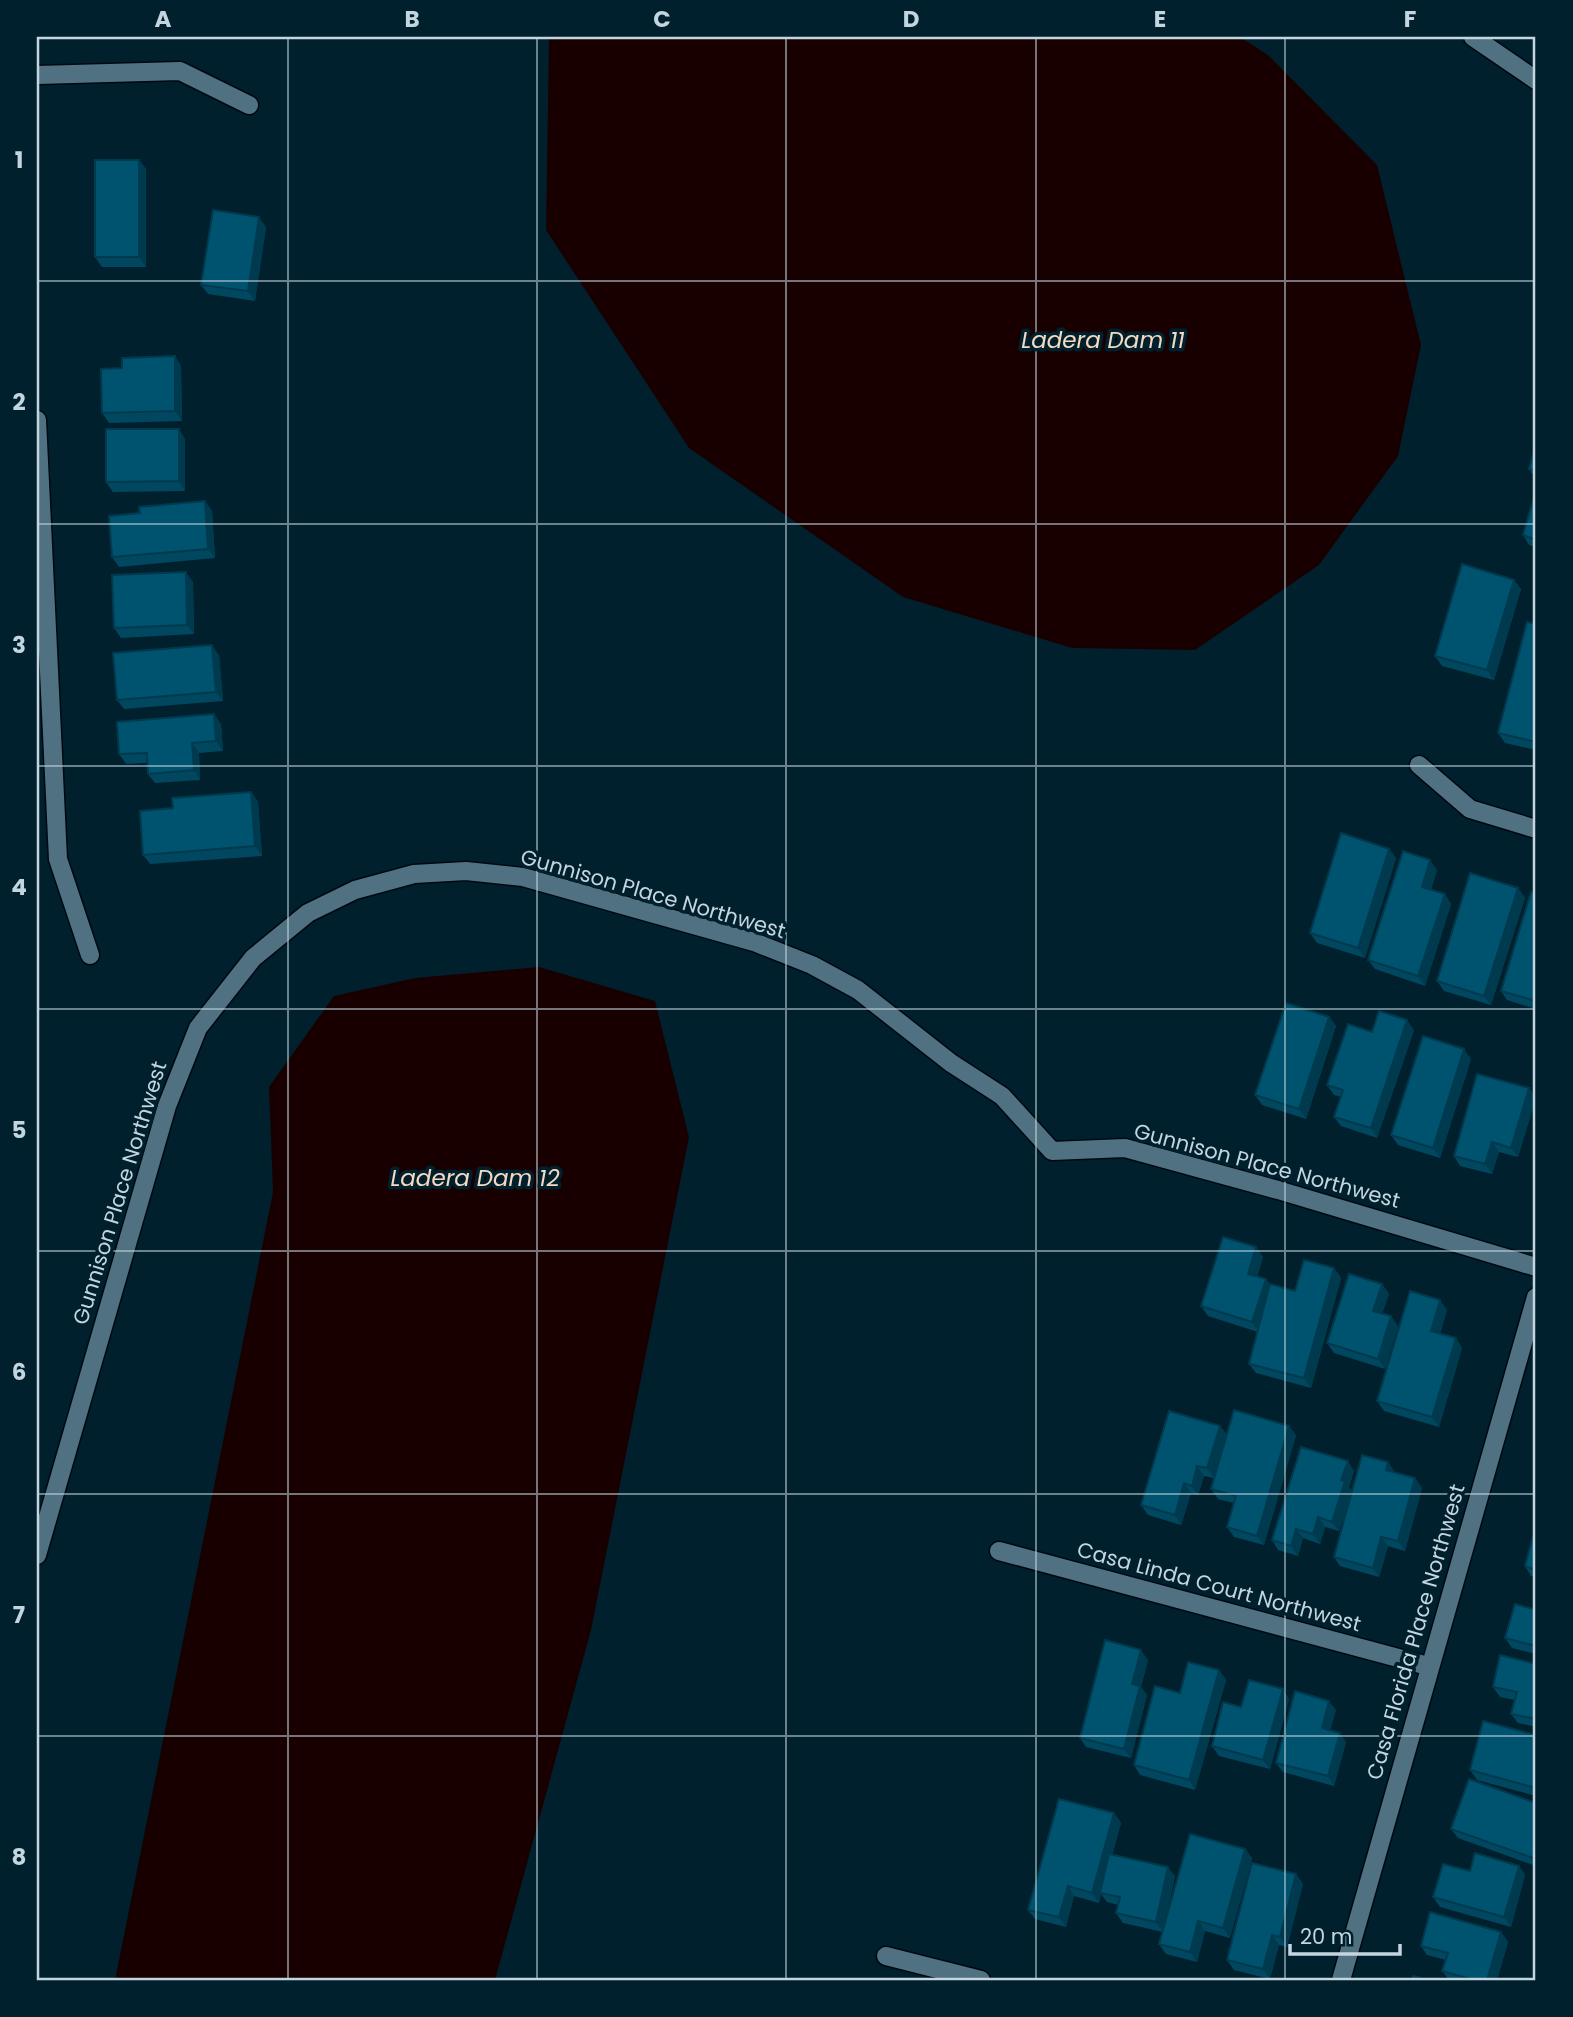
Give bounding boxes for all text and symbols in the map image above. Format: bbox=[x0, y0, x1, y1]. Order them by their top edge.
text: A bbox=[155, 3, 172, 35]
text: B bbox=[404, 3, 420, 35]
text: C bbox=[653, 3, 671, 35]
text: D bbox=[903, 3, 919, 35]
text: E bbox=[1154, 3, 1166, 35]
text: F bbox=[1404, 3, 1416, 35]
text: 1 bbox=[15, 144, 23, 176]
water label: Ladera Dam 11 bbox=[1021, 324, 1185, 356]
text: 2 bbox=[12, 386, 26, 418]
text: 3 bbox=[12, 629, 26, 661]
street label: Gunnison Place Northwest bbox=[517, 842, 789, 945]
text: 4 bbox=[11, 871, 27, 903]
street label: Gunnison Place Northwest bbox=[66, 1058, 173, 1328]
text: 5 bbox=[12, 1114, 26, 1146]
street label: Gunnison Place Northwest bbox=[1131, 1116, 1403, 1215]
water label: Ladera Dam 12 bbox=[390, 1162, 560, 1194]
text: 6 bbox=[12, 1356, 26, 1388]
street label: Casa Florida Place Northwest bbox=[1359, 1481, 1472, 1783]
street label: Casa Linda Court Northwest bbox=[1074, 1535, 1364, 1638]
text: 7 bbox=[13, 1599, 25, 1631]
text: 8 bbox=[12, 1841, 26, 1873]
scale bar bbox=[1290, 1912, 1400, 1956]
text: 20 m bbox=[1300, 1922, 1353, 1951]

